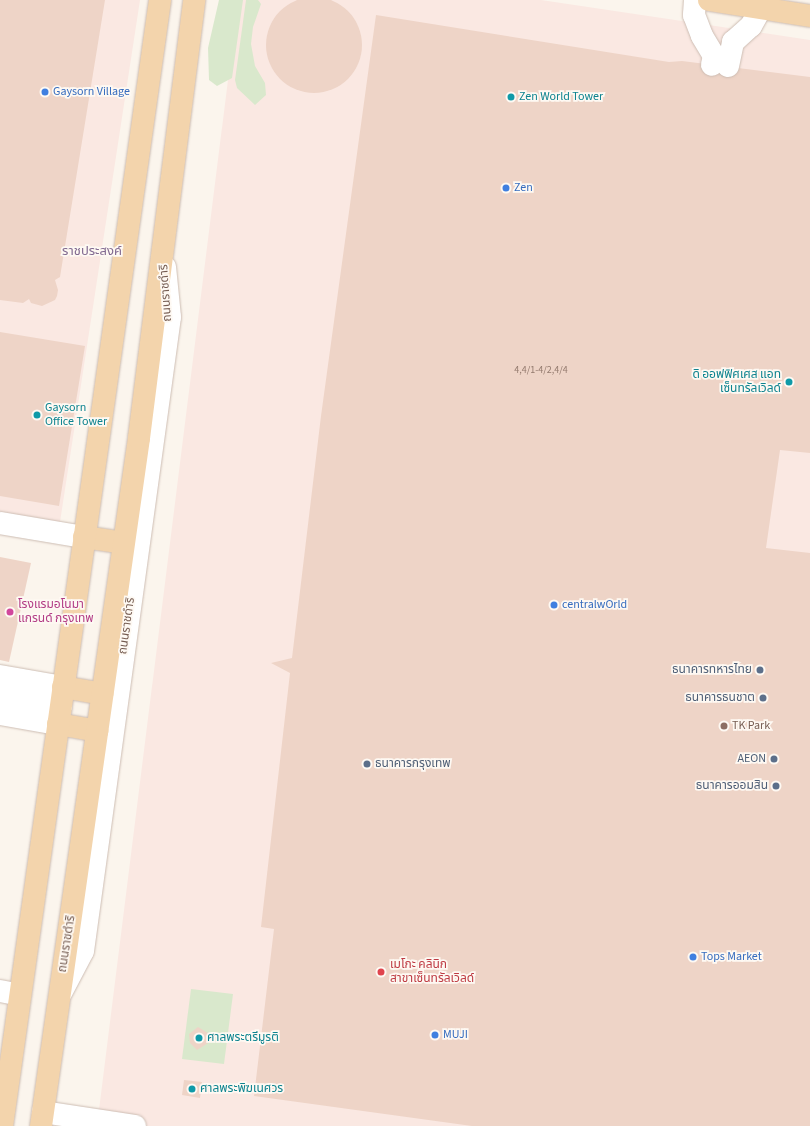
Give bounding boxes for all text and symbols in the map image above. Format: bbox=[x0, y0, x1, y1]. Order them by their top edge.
place label: Gaysorn Village bbox=[53, 85, 130, 99]
marker: Gaysorn Village bbox=[40, 87, 50, 97]
place label: Zen World Tower bbox=[519, 90, 603, 104]
marker: Zen World Tower bbox=[506, 92, 516, 102]
place label: Zen bbox=[514, 181, 533, 195]
marker: Zen bbox=[501, 183, 511, 193]
district label: ราชประสงค์ bbox=[62, 243, 122, 259]
street label: ถนนราชดำริ bbox=[157, 264, 175, 322]
house number: 4,4/1-4/2,4/4 bbox=[514, 365, 568, 377]
place label: ดิ ออฟฟิศเศส แอท เซ็นทรัลเวิลด์ bbox=[692, 368, 781, 396]
marker: ดิ ออฟฟิศเศส แอท เซ็นทรัลเวิลด์ bbox=[784, 377, 794, 387]
place label: Gaysorn Office Tower bbox=[45, 401, 107, 429]
marker: Gaysorn Office Tower bbox=[32, 410, 42, 420]
street label: ถนนราชดำริ bbox=[116, 597, 138, 655]
place label: โรงแรมอโนมา แกรนด์ กรุงเทพ bbox=[18, 598, 94, 626]
place label: centralwOrld bbox=[562, 598, 627, 612]
marker: centralwOrld bbox=[549, 600, 559, 610]
marker: โรงแรมอโนมา แกรนด์ กรุงเทพ bbox=[5, 607, 15, 617]
place label: ธนาคารทหารไทย bbox=[672, 663, 752, 677]
marker: ธนาคารทหารไทย bbox=[755, 665, 765, 675]
place label: ธนาคารธนชาต bbox=[685, 691, 755, 705]
marker: ธนาคารธนชาต bbox=[758, 693, 768, 703]
place label: TK Park bbox=[732, 719, 770, 733]
marker: TK Park bbox=[719, 721, 729, 731]
place label: AEON bbox=[737, 752, 766, 766]
marker: AEON bbox=[769, 754, 779, 764]
place label: ธนาคารกรุงเทพ bbox=[375, 757, 451, 771]
marker: ธนาคารกรุงเทพ bbox=[362, 759, 372, 769]
place label: ธนาคารออมสิน bbox=[696, 779, 768, 793]
marker: ธนาคารออมสิน bbox=[771, 781, 781, 791]
street label: ถนนราชดำริ bbox=[55, 915, 79, 973]
place label: Tops Market bbox=[701, 950, 762, 964]
marker: Tops Market bbox=[688, 952, 698, 962]
place label: เมโกะ คลินิก สาขาเซ็นทรัลเวิลด์ bbox=[390, 958, 474, 986]
marker: เมโกะ คลินิก สาขาเซ็นทรัลเวิลด์ bbox=[375, 966, 387, 978]
place label: MUJI bbox=[443, 1028, 468, 1042]
marker: MUJI bbox=[430, 1030, 440, 1040]
place label: ศาลพระตรีมูรติ bbox=[207, 1031, 279, 1045]
marker: ศาลพระตรีมูรติ bbox=[194, 1033, 204, 1043]
place label: ศาลพระพิฆเนศวร bbox=[200, 1082, 283, 1096]
marker: ศาลพระพิฆเนศวร bbox=[187, 1084, 197, 1094]

